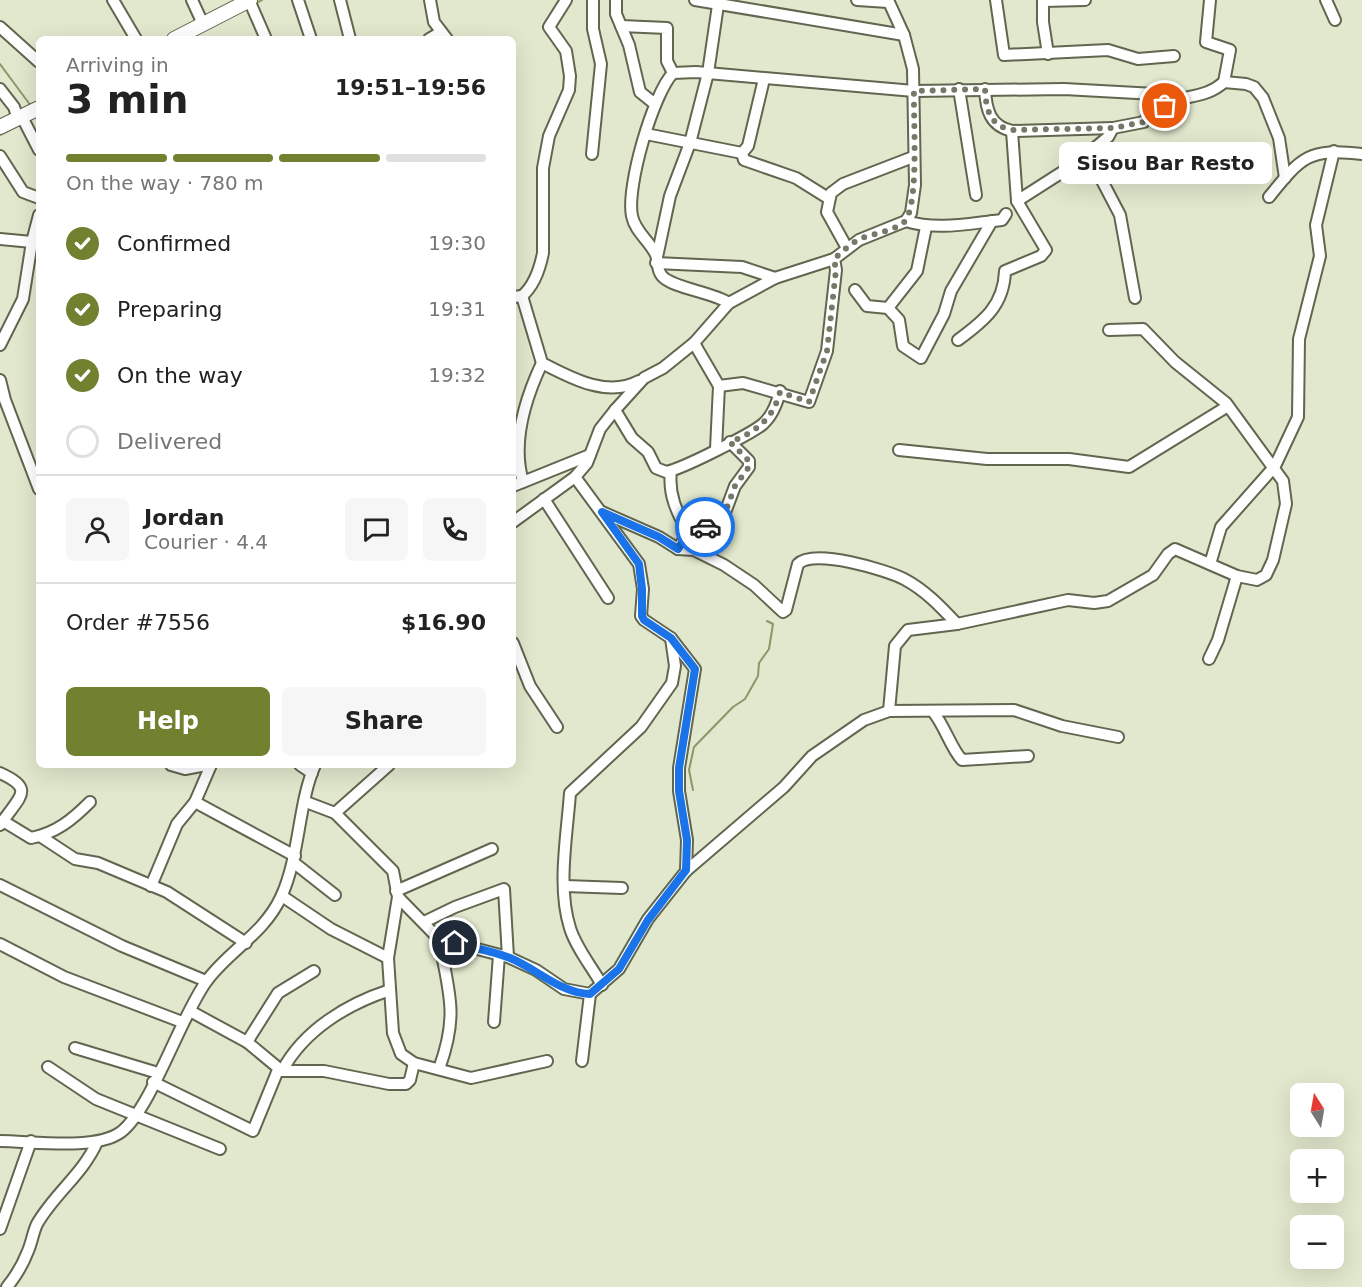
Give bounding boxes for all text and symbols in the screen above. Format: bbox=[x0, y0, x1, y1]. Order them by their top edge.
text: Arriving in bbox=[66, 53, 169, 77]
text: 19:51–19:56 bbox=[335, 75, 486, 100]
text: 3 min bbox=[66, 77, 188, 122]
pin bbox=[1139, 80, 1190, 131]
icon: bag bbox=[1148, 89, 1181, 122]
callout: Sisou Bar Resto bbox=[1058, 142, 1272, 184]
text: Sisou Bar Resto bbox=[1077, 151, 1254, 175]
text: On the way · 780 m bbox=[66, 171, 264, 195]
icon: check bbox=[66, 227, 99, 260]
text: Confirmed bbox=[117, 231, 231, 256]
text: 19:30 bbox=[428, 231, 486, 255]
icon: check bbox=[66, 293, 99, 326]
text: Preparing bbox=[117, 297, 223, 322]
text: 19:31 bbox=[428, 297, 486, 321]
icon: check bbox=[66, 359, 99, 392]
text: On the way bbox=[117, 363, 243, 388]
text: 19:32 bbox=[428, 363, 486, 387]
text: Delivered bbox=[117, 429, 222, 454]
courier bbox=[675, 497, 735, 557]
button: person bbox=[66, 498, 129, 561]
button: chat bbox=[345, 498, 408, 561]
button: phone bbox=[423, 498, 486, 561]
text: Jordan bbox=[144, 505, 224, 530]
icon: car bbox=[689, 511, 722, 544]
text: Courier · 4.4 bbox=[144, 530, 268, 554]
text: Order #7556 bbox=[66, 610, 210, 635]
text: $16.90 bbox=[401, 610, 486, 635]
button: Help bbox=[66, 687, 270, 756]
button: Share bbox=[282, 687, 486, 756]
pin bbox=[429, 917, 480, 968]
icon: home bbox=[438, 926, 471, 959]
north arrow bbox=[1290, 1083, 1344, 1137]
map controls bbox=[1290, 1083, 1344, 1269]
button: + bbox=[1290, 1149, 1344, 1203]
button: − bbox=[1290, 1215, 1344, 1269]

